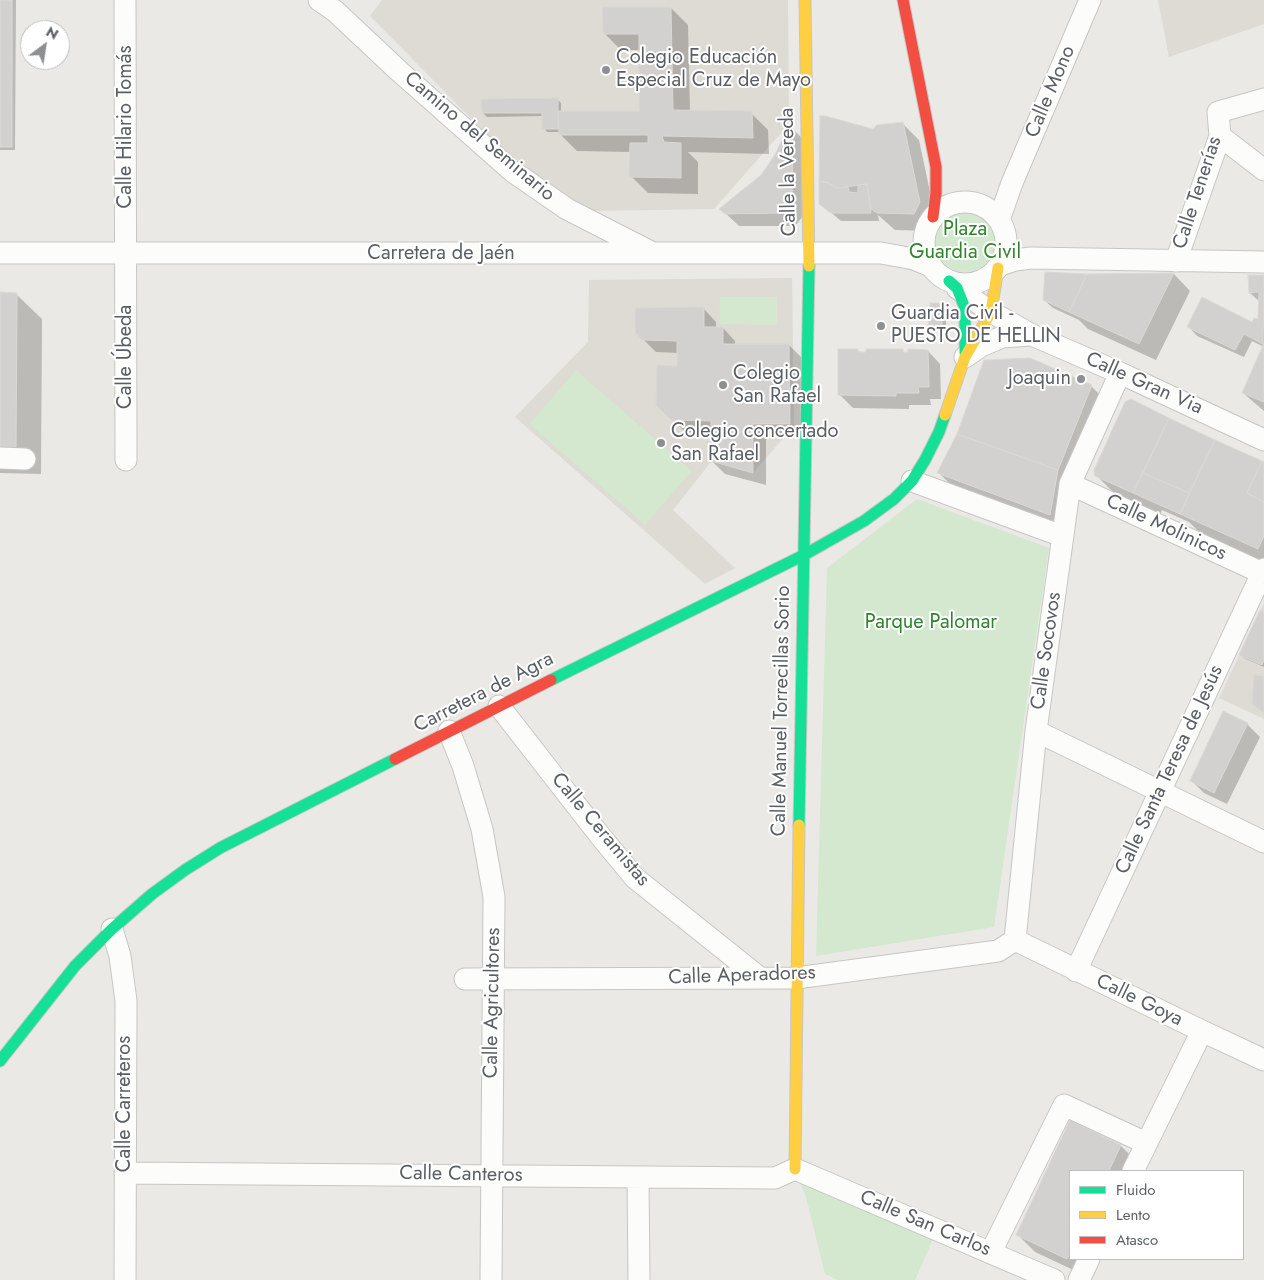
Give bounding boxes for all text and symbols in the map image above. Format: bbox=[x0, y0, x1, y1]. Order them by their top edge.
north arrow bbox=[20, 20, 70, 70]
text: N bbox=[42, 22, 62, 44]
street label: Calle Mono bbox=[1021, 43, 1081, 141]
street label: Calle Hilario Tomás bbox=[114, 45, 138, 209]
place label: Colegio Educación Especial Cruz de Mayo bbox=[616, 46, 811, 93]
marker: Colegio Educación Especial Cruz de Mayo bbox=[600, 64, 612, 76]
street label: Camino del Seminario bbox=[399, 67, 559, 207]
street label: Calle la Vereda bbox=[776, 107, 802, 237]
street label: Calle Tenerías bbox=[1169, 134, 1227, 252]
park label: Plaza Guardia Civil bbox=[909, 218, 1021, 265]
street label: Carretera de Jaén bbox=[367, 242, 515, 266]
place label: Guardia Civil - PUESTO DE HELLIN bbox=[891, 302, 1061, 349]
street label: Calle Úbeda bbox=[114, 305, 138, 409]
marker: Guardia Civil - PUESTO DE HELLIN bbox=[875, 320, 887, 332]
street label: Calle Gran Via bbox=[1082, 348, 1206, 420]
place label: Colegio San Rafael bbox=[733, 362, 821, 409]
place label: Joaquin bbox=[1008, 367, 1071, 391]
marker: Joaquin bbox=[1075, 373, 1087, 385]
marker: Colegio San Rafael bbox=[717, 379, 729, 391]
place label: Colegio concertado San Rafael bbox=[671, 420, 838, 467]
marker: Colegio concertado San Rafael bbox=[655, 437, 667, 449]
street label: Calle Molinicos bbox=[1102, 490, 1230, 566]
street label: Calle Manuel Torrecillas Sorio bbox=[768, 585, 796, 837]
street label: Calle Socovos bbox=[1027, 591, 1067, 711]
park label: Parque Palomar bbox=[865, 611, 997, 635]
street label: Carretera de Agra bbox=[410, 647, 558, 739]
street label: Calle Santa Teresa de Jesús bbox=[1111, 662, 1229, 878]
street label: Calle Ceramistas bbox=[546, 768, 654, 892]
street label: Calle Agricultores bbox=[480, 927, 506, 1079]
street label: Calle Aperadores bbox=[668, 961, 816, 991]
street label: Calle Goya bbox=[1092, 970, 1186, 1032]
street label: Calle Carreteros bbox=[113, 1036, 137, 1172]
street label: Calle Canteros bbox=[399, 1162, 523, 1188]
legend bbox=[1069, 1170, 1244, 1260]
text: Fluido bbox=[1116, 1179, 1155, 1201]
street label: Calle San Carlos bbox=[856, 1186, 994, 1262]
text: Lento bbox=[1116, 1204, 1150, 1226]
text: Atasco bbox=[1116, 1229, 1158, 1251]

